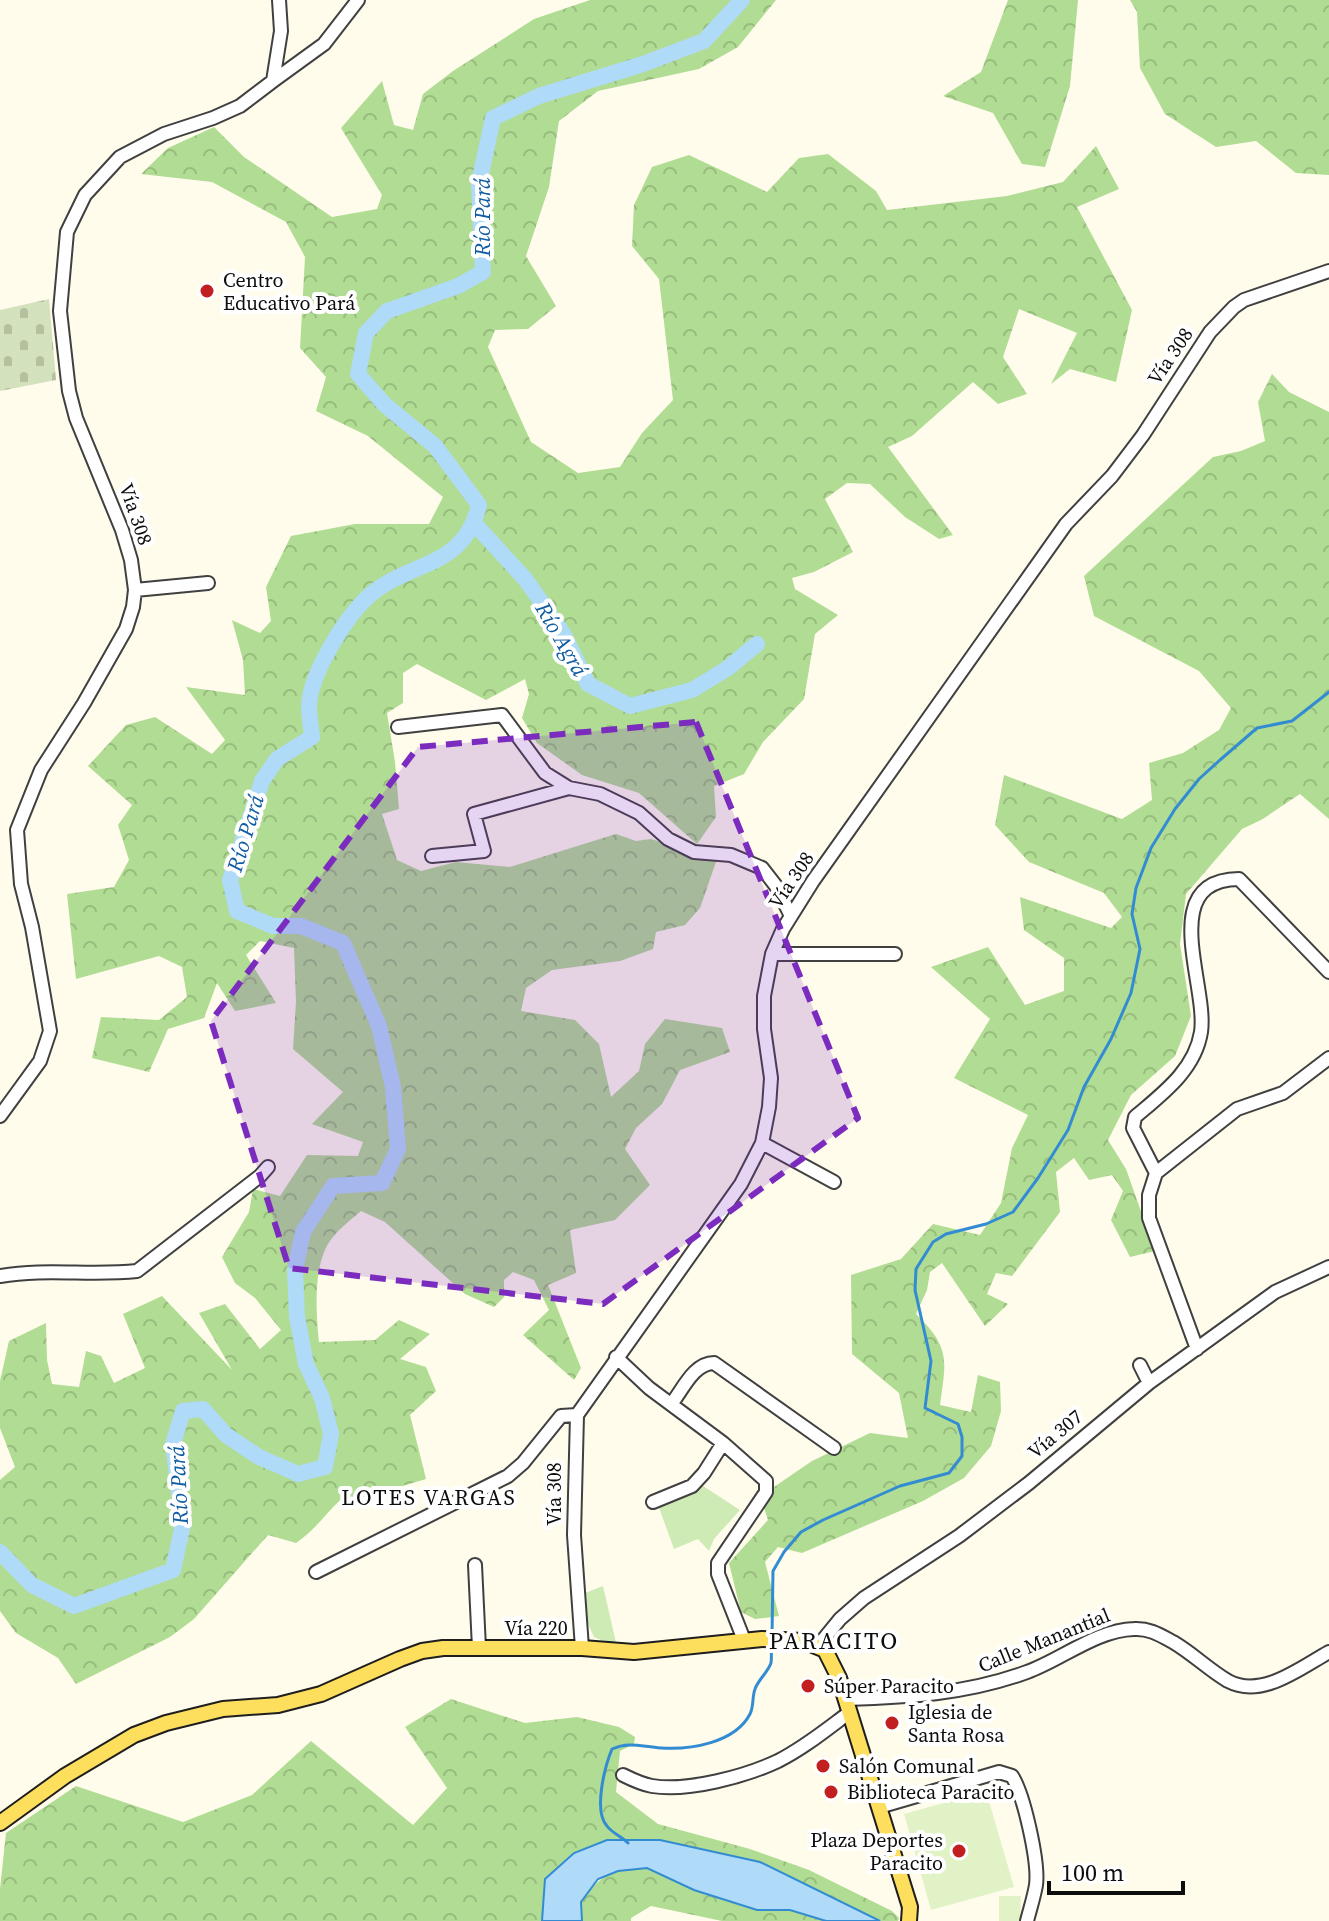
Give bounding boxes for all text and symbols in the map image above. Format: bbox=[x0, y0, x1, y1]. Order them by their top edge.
water label: Río Pará bbox=[467, 177, 497, 258]
place label: Centro Educativo Pará bbox=[223, 266, 356, 317]
marker: Centro Educativo Pará bbox=[198, 282, 216, 300]
street label: Vía 308 bbox=[1141, 322, 1199, 390]
street label: Vía 308 bbox=[112, 479, 160, 549]
water label: Río Agrá bbox=[528, 595, 596, 682]
water label: Río Pará bbox=[219, 790, 271, 876]
street label: Vía 308 bbox=[762, 846, 820, 914]
street label: Vía 307 bbox=[1022, 1403, 1088, 1465]
water label: Río Pará bbox=[161, 1444, 195, 1526]
street label: Vía 308 bbox=[540, 1462, 568, 1526]
district label: LOTES VARGAS bbox=[341, 1482, 517, 1512]
street label: Calle Manantial bbox=[974, 1601, 1114, 1679]
street label: Vía 220 bbox=[504, 1614, 568, 1642]
district label: PARACITO bbox=[769, 1624, 899, 1657]
place label: Súper Paracito bbox=[824, 1672, 954, 1700]
marker: Súper Paracito bbox=[799, 1677, 817, 1695]
place label: Iglesia de Santa Rosa bbox=[908, 1698, 1005, 1749]
marker: Iglesia de Santa Rosa bbox=[883, 1714, 901, 1732]
place label: Salón Comunal bbox=[839, 1752, 975, 1780]
marker: Salón Comunal bbox=[814, 1757, 832, 1775]
place label: Biblioteca Paracito bbox=[847, 1778, 1014, 1806]
marker: Biblioteca Paracito bbox=[822, 1783, 840, 1801]
place label: Plaza Deportes Paracito bbox=[810, 1826, 943, 1877]
marker: Plaza Deportes Paracito bbox=[950, 1842, 968, 1860]
scale bar bbox=[1049, 1845, 1183, 1895]
text: 100 m bbox=[1061, 1856, 1124, 1889]

